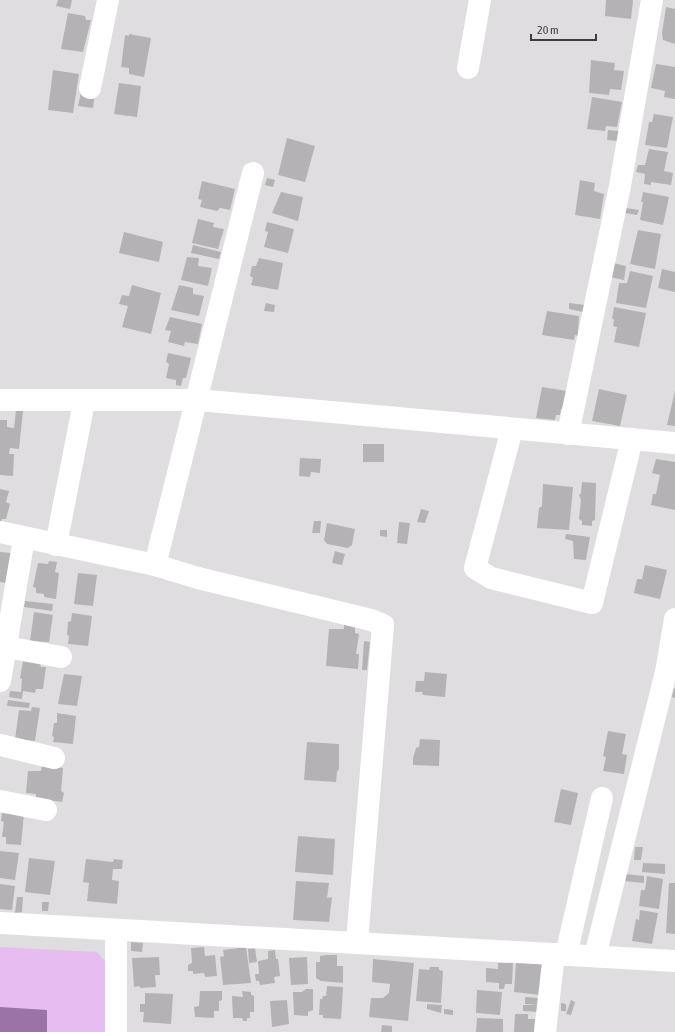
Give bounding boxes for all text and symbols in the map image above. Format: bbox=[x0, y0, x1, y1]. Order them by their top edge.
scale bar bbox=[531, 16, 596, 42]
text: 20 m bbox=[537, 23, 559, 37]

